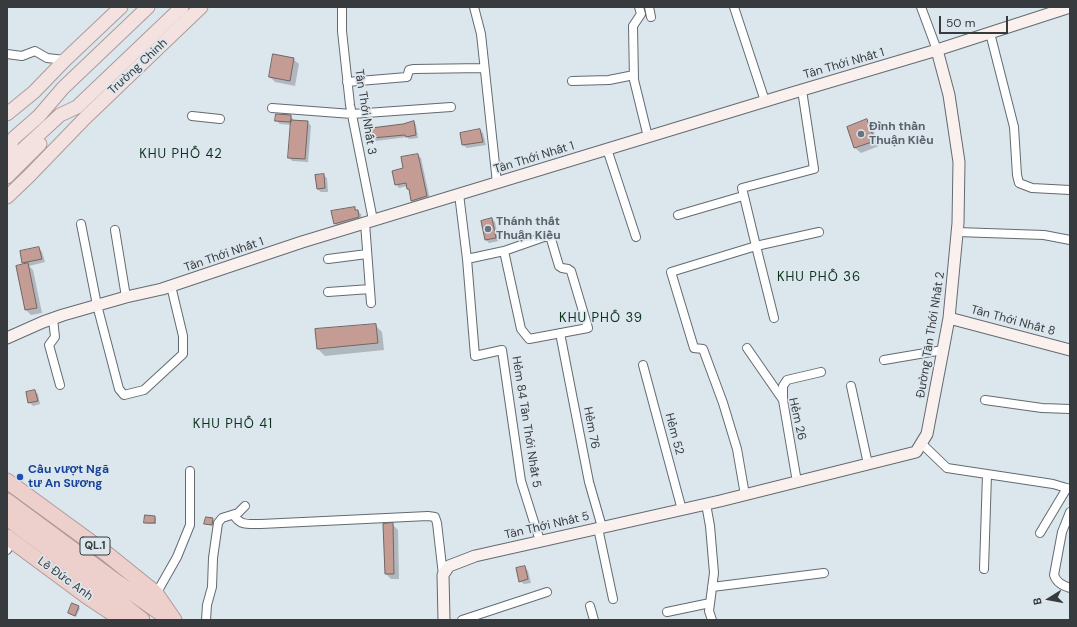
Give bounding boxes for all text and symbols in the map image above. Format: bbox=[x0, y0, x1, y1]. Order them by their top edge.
scale bar bbox=[941, 8, 1010, 34]
text: 50 m bbox=[946, 15, 975, 31]
street label: Trường Chinh bbox=[106, 36, 170, 98]
street label: Tân Thới Nhất 1 bbox=[802, 46, 886, 82]
street label: Tân Thới Nhất 3 bbox=[351, 68, 379, 156]
place label: Đình thần Thuận Kiều bbox=[869, 120, 934, 148]
marker: Đình thần Thuận Kiều bbox=[856, 129, 866, 139]
street label: Tân Thới Nhất 1 bbox=[492, 139, 576, 177]
district label: KHU PHỐ 42 bbox=[139, 147, 223, 163]
place label: Thánh thất Thuận Kiều bbox=[496, 215, 561, 243]
marker: Thánh thất Thuận Kiều bbox=[483, 224, 493, 234]
street label: Tân Thới Nhất 1 bbox=[182, 235, 266, 275]
district label: KHU PHỐ 36 bbox=[777, 270, 861, 286]
street label: Đường Tân Thới Nhất 2 bbox=[914, 271, 948, 399]
street label: Tân Thới Nhất 8 bbox=[969, 303, 1057, 339]
district label: KHU PHỐ 39 bbox=[559, 311, 643, 327]
street label: Hẻm 84 Tân Thới Nhất 5 bbox=[508, 355, 544, 489]
street label: Hẻm 26 bbox=[785, 396, 809, 442]
street label: Hẻm 76 bbox=[580, 406, 602, 450]
street label: Hẻm 52 bbox=[662, 411, 686, 457]
district label: KHU PHỐ 41 bbox=[193, 417, 273, 433]
place label: Cầu vượt Ngã tư An Sương bbox=[28, 463, 109, 491]
marker: Cầu vượt Ngã tư An Sương bbox=[15, 472, 25, 482]
street label: Tân Thới Nhất 5 bbox=[503, 509, 591, 543]
road number: QL.1 bbox=[80, 537, 110, 555]
street label: Lê Đức Anh bbox=[35, 554, 95, 604]
north arrow bbox=[1029, 579, 1069, 619]
text: B bbox=[1030, 597, 1045, 606]

